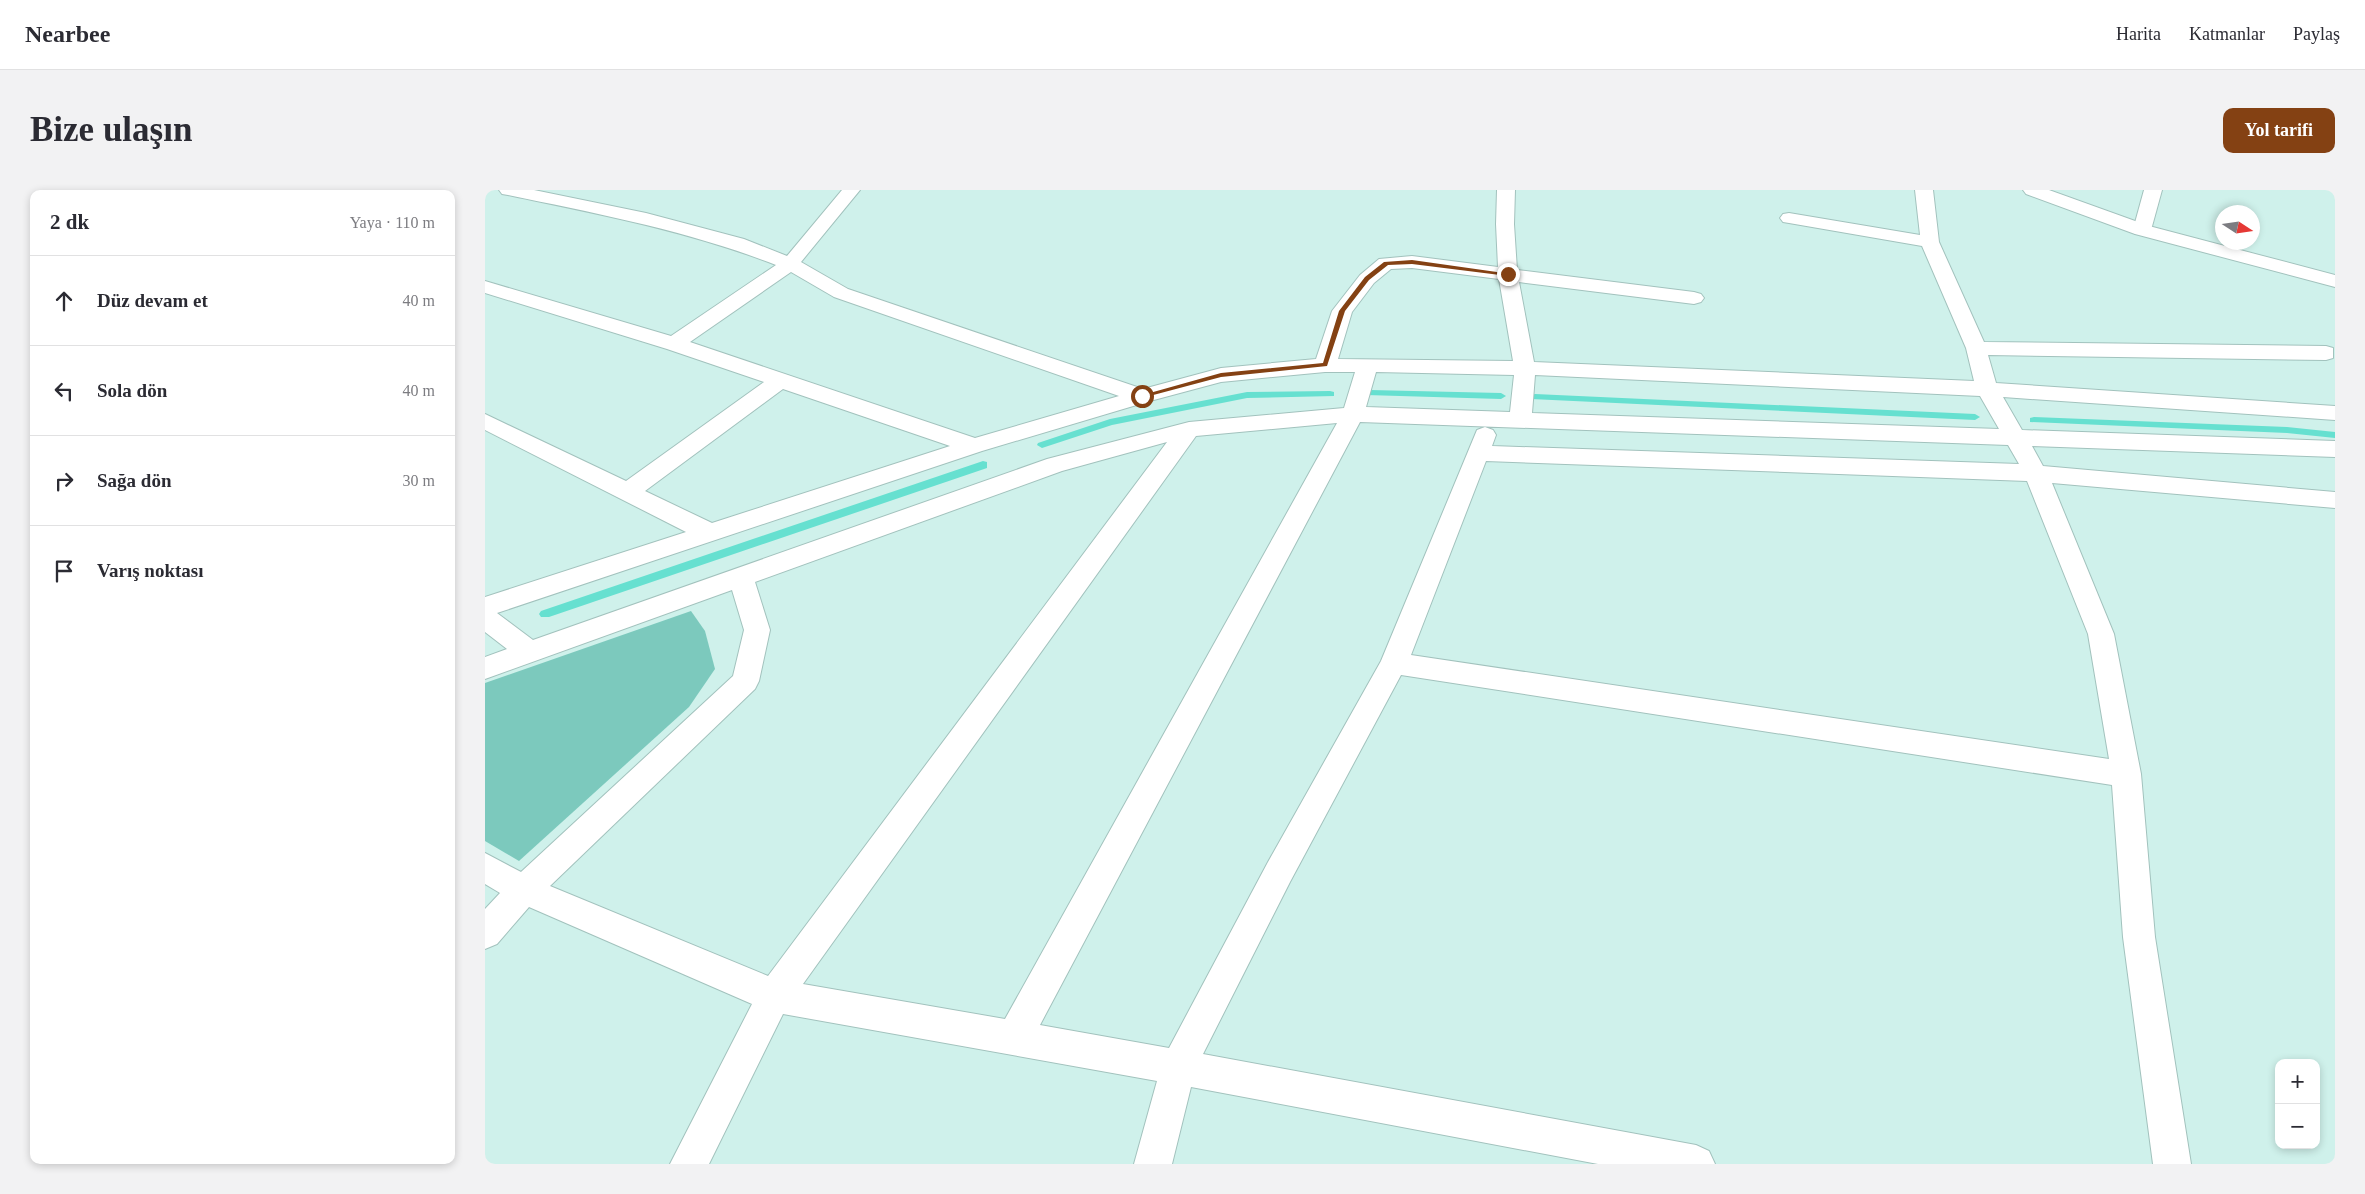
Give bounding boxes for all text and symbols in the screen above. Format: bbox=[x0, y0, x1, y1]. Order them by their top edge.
text: Nearbee bbox=[25, 21, 110, 47]
text: Harita bbox=[2116, 24, 2161, 44]
text: Katmanlar bbox=[2189, 24, 2265, 44]
text: Paylaş bbox=[2293, 24, 2340, 44]
button: Yol tarifi bbox=[2223, 108, 2335, 153]
text: Bize ulaşın bbox=[30, 110, 192, 149]
north arrow bbox=[2215, 205, 2260, 250]
text: 2 dk bbox=[50, 210, 89, 234]
text: Yaya · 110 m bbox=[350, 214, 435, 231]
route end bbox=[1497, 263, 1520, 286]
icon: ahead bbox=[50, 287, 78, 315]
text: Düz devam et bbox=[97, 290, 208, 311]
text: 40 m bbox=[403, 292, 435, 309]
icon: left bbox=[50, 377, 78, 405]
text: Sola dön bbox=[97, 380, 167, 401]
text: 40 m bbox=[403, 382, 435, 399]
route start bbox=[1131, 385, 1154, 408]
icon: right bbox=[50, 467, 78, 495]
text: Sağa dön bbox=[97, 470, 171, 491]
text: 30 m bbox=[403, 472, 435, 489]
icon: arrive bbox=[50, 557, 78, 585]
text: Varış noktası bbox=[97, 560, 203, 581]
map controls bbox=[2275, 1059, 2320, 1149]
button: + bbox=[2275, 1059, 2320, 1104]
button: − bbox=[2275, 1104, 2320, 1149]

